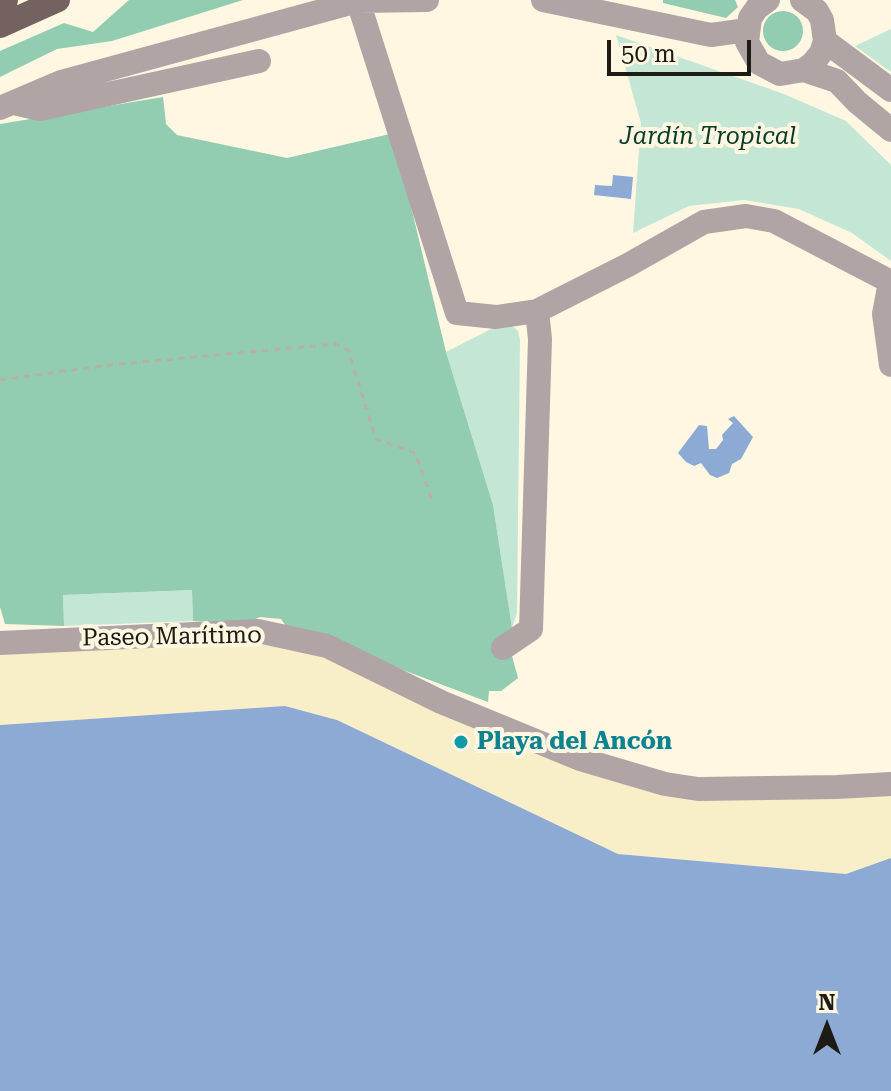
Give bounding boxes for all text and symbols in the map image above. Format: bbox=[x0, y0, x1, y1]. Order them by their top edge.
scale bar bbox=[611, 24, 755, 74]
text: 50 m bbox=[621, 40, 676, 68]
park label: Jardín Tropical bbox=[620, 123, 796, 151]
street label: Paseo Marítimo bbox=[82, 621, 262, 653]
place label: Playa del Ancón bbox=[477, 728, 672, 756]
marker: Playa del Ancón bbox=[452, 733, 470, 751]
north arrow bbox=[787, 987, 867, 1067]
text: N bbox=[819, 990, 835, 1015]

